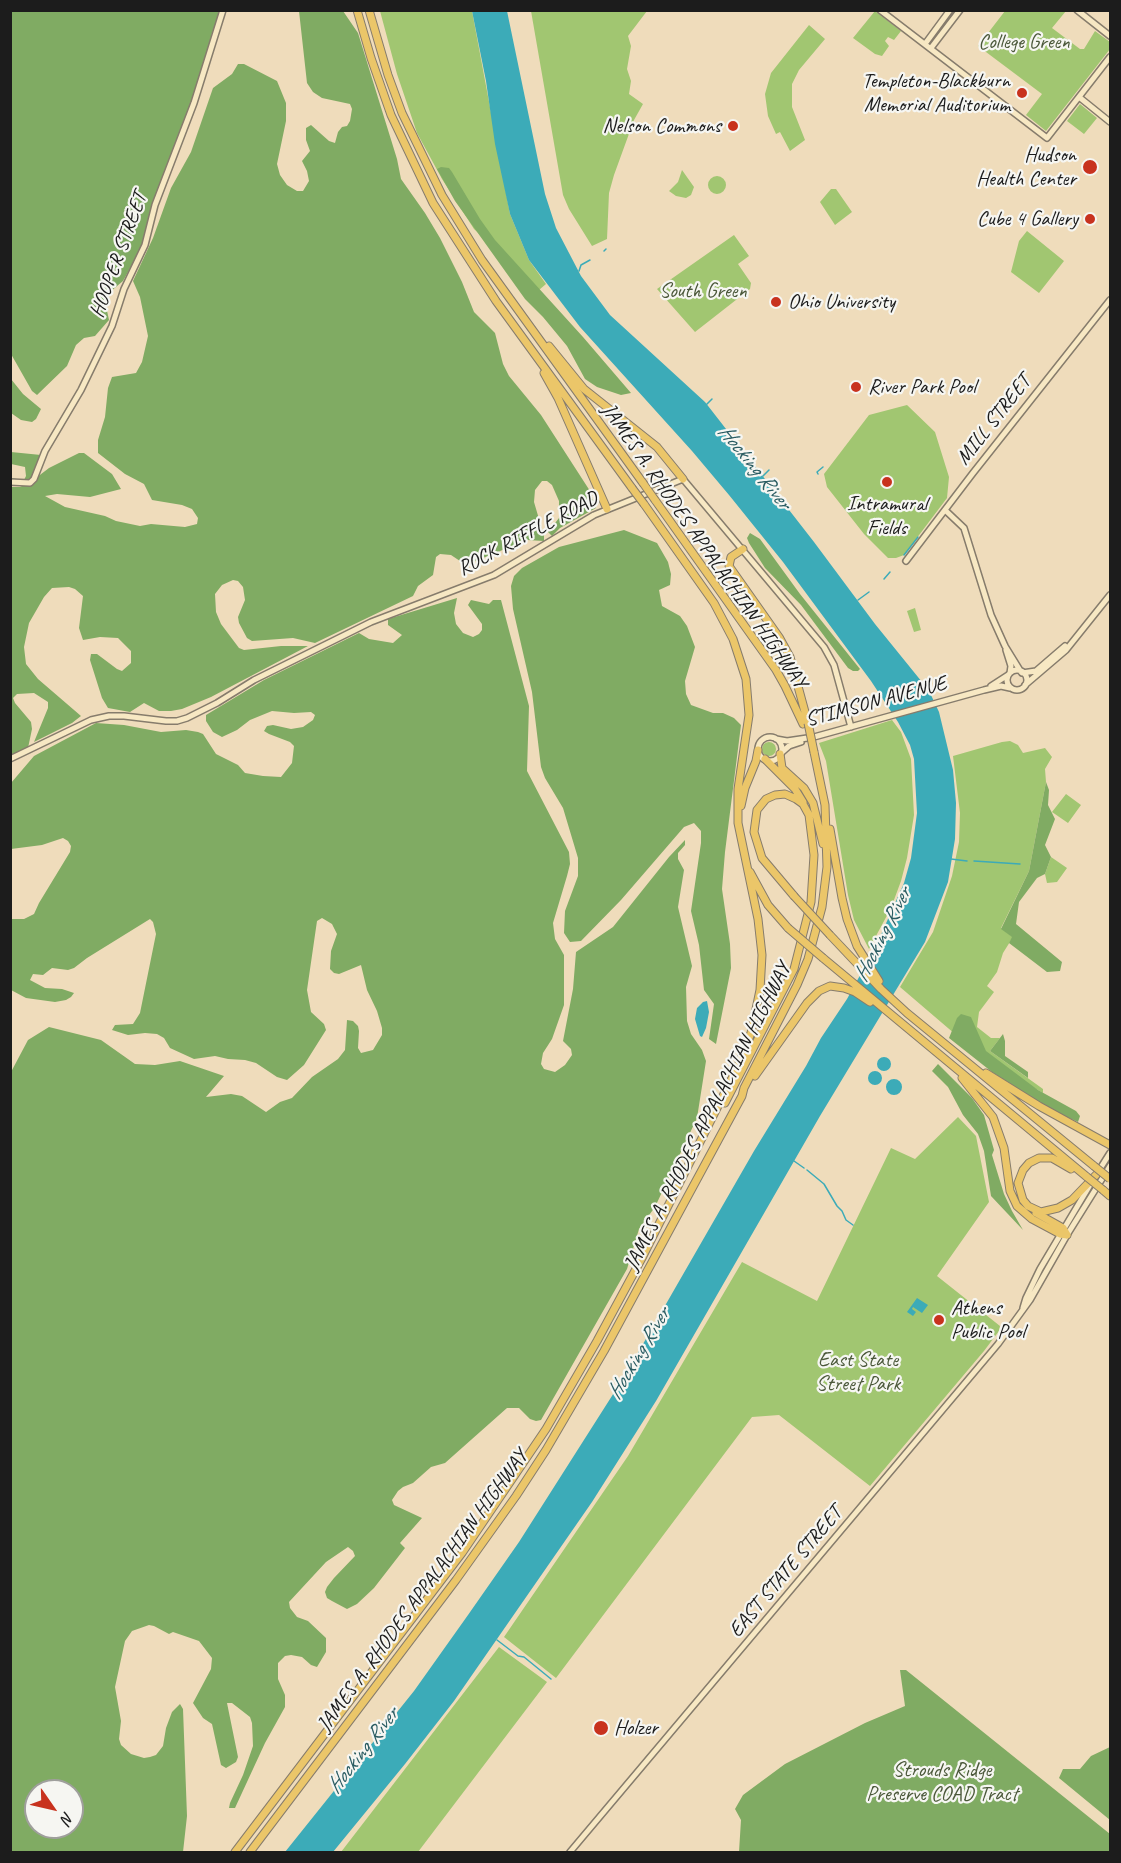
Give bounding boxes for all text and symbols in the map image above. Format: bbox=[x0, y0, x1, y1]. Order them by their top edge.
park label: College Green bbox=[978, 29, 1070, 55]
place label: Templeton-Blackburn Memorial Auditorium bbox=[862, 68, 1010, 118]
marker: Templeton-Blackburn Memorial Auditorium bbox=[1015, 86, 1029, 100]
place label: Nelson Commons bbox=[603, 113, 721, 139]
marker: Nelson Commons bbox=[726, 119, 740, 133]
place label: Hudson Health Center bbox=[976, 142, 1076, 192]
marker: Hudson Health Center bbox=[1081, 158, 1099, 176]
street label: HOOPER STREET bbox=[85, 189, 153, 321]
place label: Cube 4 Gallery bbox=[977, 206, 1078, 232]
marker: Cube 4 Gallery bbox=[1083, 212, 1097, 226]
park label: South Green bbox=[659, 278, 747, 304]
place label: Ohio University bbox=[788, 289, 895, 315]
marker: Ohio University bbox=[769, 295, 783, 309]
street label: MILL STREET bbox=[951, 370, 1037, 470]
place label: River Park Pool bbox=[868, 374, 976, 400]
marker: River Park Pool bbox=[849, 380, 863, 394]
street label: JAMES A. RHODES APPALACHIAN HIGHWAY bbox=[595, 399, 813, 693]
water label: Hocking River bbox=[712, 419, 796, 515]
marker: Intramural Fields bbox=[880, 475, 894, 489]
street label: ROCK RIFFLE ROAD bbox=[453, 486, 603, 582]
place label: Intramural Fields bbox=[847, 491, 927, 541]
street label: STIMSON AVENUE bbox=[803, 671, 949, 733]
water label: Hocking River bbox=[848, 884, 918, 986]
street label: JAMES A. RHODES APPALACHIAN HIGHWAY bbox=[619, 959, 797, 1275]
place label: Athens Public Pool bbox=[951, 1295, 1025, 1345]
water label: Hocking River bbox=[602, 1304, 676, 1404]
marker: Athens Public Pool bbox=[932, 1313, 946, 1327]
park label: East State Street Park bbox=[816, 1347, 900, 1397]
street label: JAMES A. RHODES APPALACHIAN HIGHWAY bbox=[312, 1445, 534, 1737]
street label: EAST STATE STREET bbox=[724, 1501, 848, 1643]
water label: Hocking River bbox=[321, 1703, 405, 1799]
place label: Holzer bbox=[614, 1715, 658, 1741]
marker: Holzer bbox=[592, 1719, 610, 1737]
park label: Strouds Ridge Preserve COAD Tract bbox=[866, 1757, 1018, 1807]
north arrow bbox=[24, 1779, 84, 1839]
text: N bbox=[56, 1808, 78, 1828]

